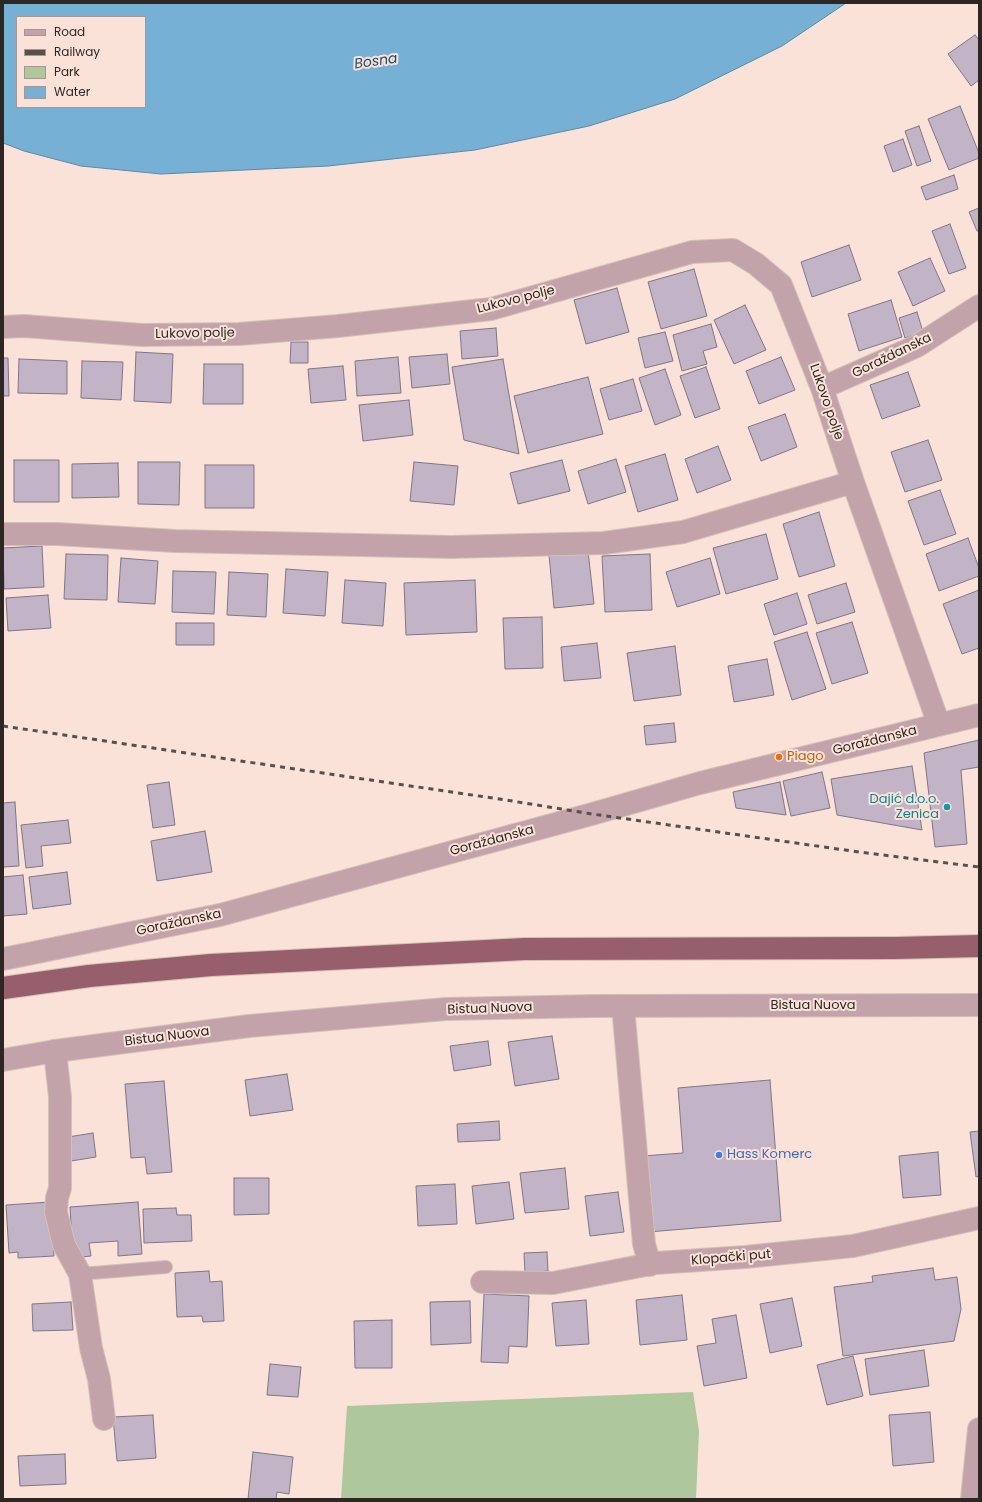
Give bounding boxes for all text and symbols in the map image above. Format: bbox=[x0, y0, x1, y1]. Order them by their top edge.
legend bbox=[16, 16, 146, 108]
text: Road bbox=[54, 23, 85, 40]
text: Railway bbox=[54, 43, 100, 60]
water label: Bosna bbox=[353, 51, 399, 73]
text: Park bbox=[54, 63, 80, 80]
text: Water bbox=[54, 83, 90, 100]
street label: Lukovo polje bbox=[475, 283, 557, 317]
street label: Lukovo polje bbox=[155, 326, 235, 342]
street label: Goraždanska bbox=[850, 330, 934, 382]
street label: Lukovo polje bbox=[806, 362, 846, 442]
street label: Goraždanska bbox=[831, 723, 919, 759]
place label: Piago bbox=[787, 749, 824, 765]
marker: Piago bbox=[774, 752, 784, 762]
place label: Dajić d.o.o. Zenica bbox=[870, 792, 939, 823]
marker: Dajić d.o.o. Zenica bbox=[942, 802, 952, 812]
street label: Goraždanska bbox=[448, 822, 536, 860]
street label: Goraždanska bbox=[135, 906, 223, 940]
street label: Bistua Nuova bbox=[770, 998, 856, 1014]
street label: Bistua Nuova bbox=[447, 1000, 533, 1018]
street label: Bistua Nuova bbox=[124, 1024, 210, 1050]
place label: Hass Komerc bbox=[727, 1147, 812, 1163]
marker: Hass Komerc bbox=[714, 1150, 724, 1160]
street label: Klopački put bbox=[690, 1247, 772, 1269]

